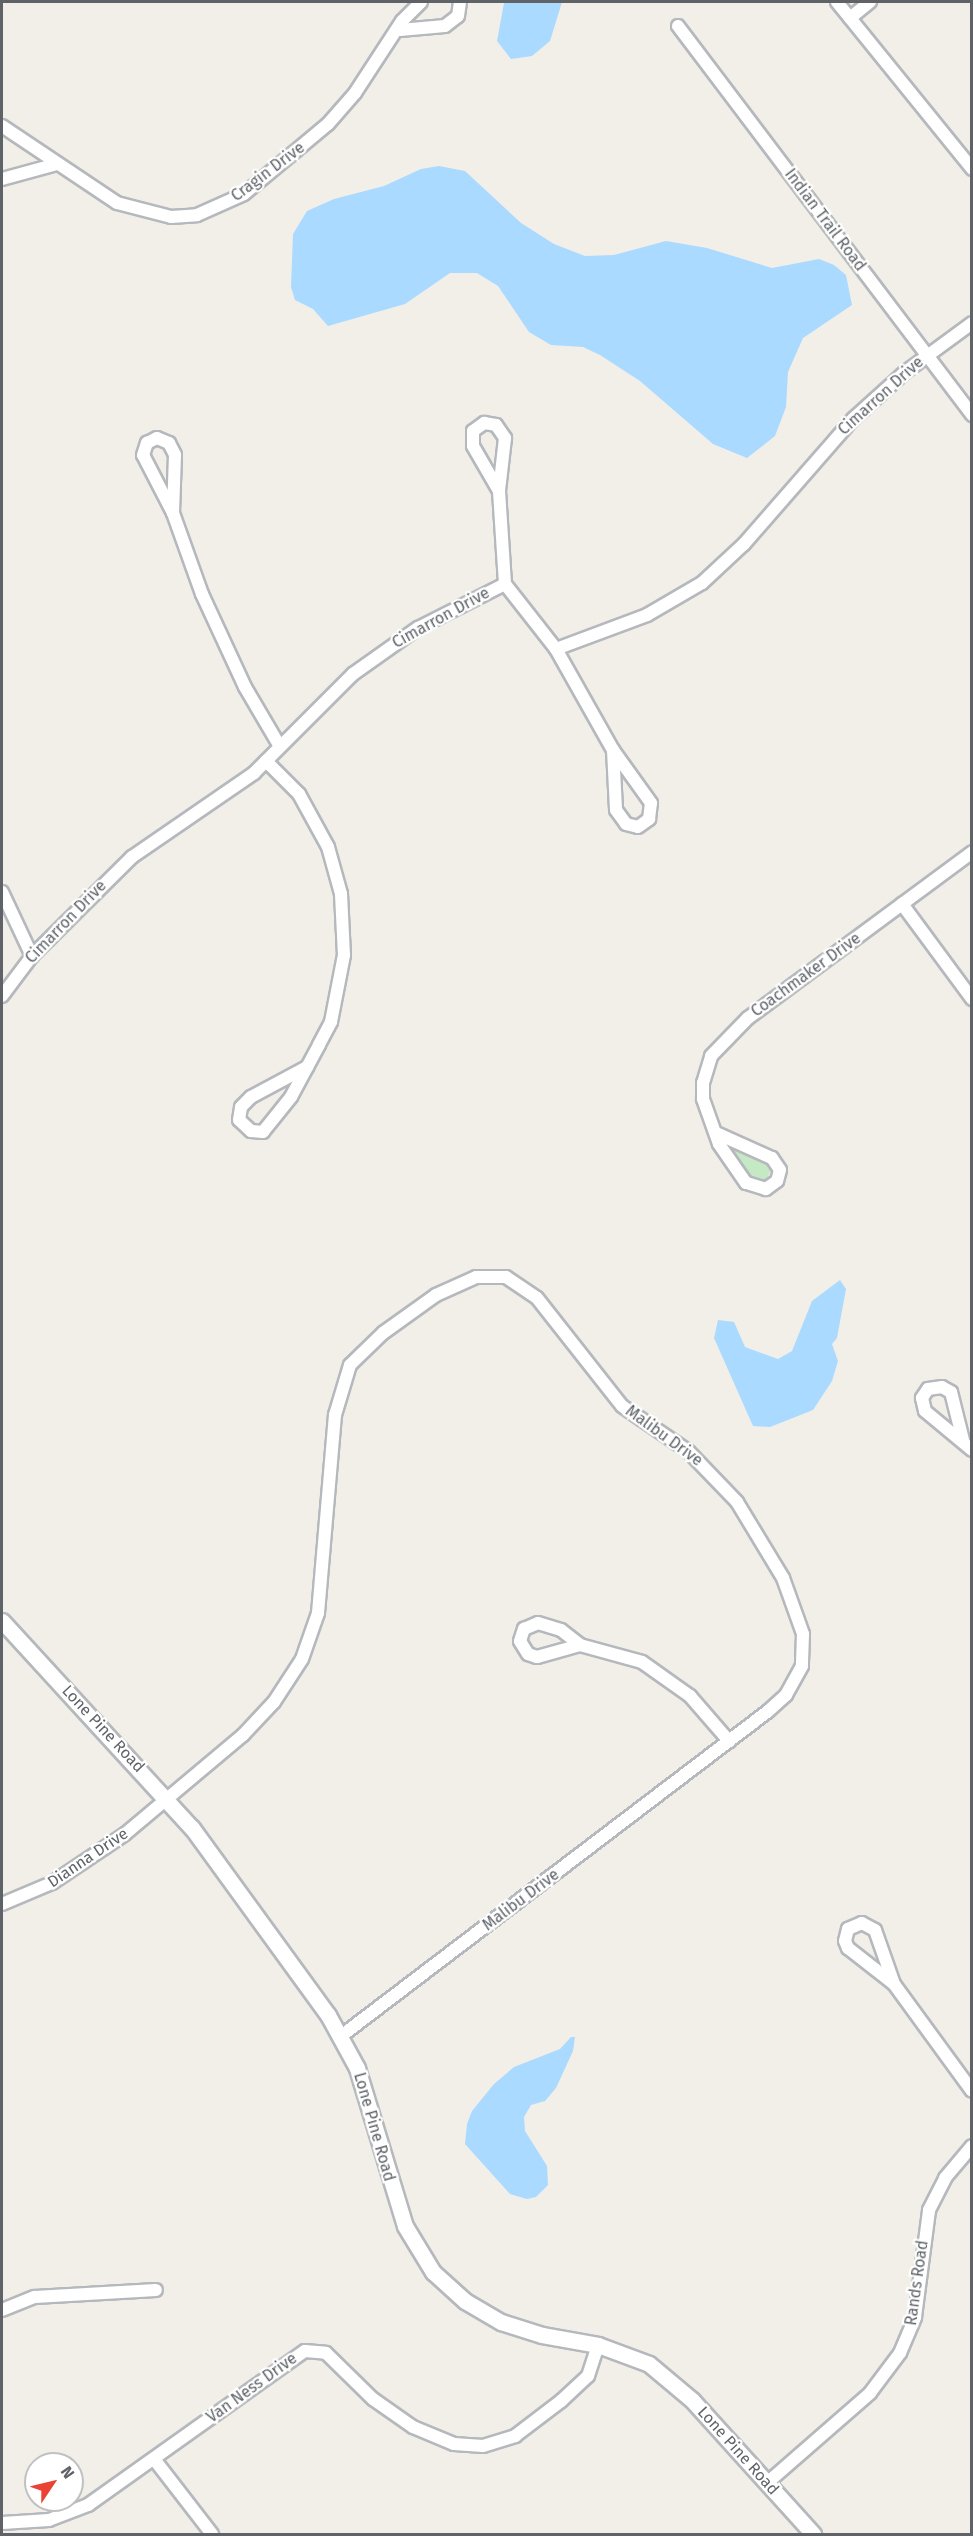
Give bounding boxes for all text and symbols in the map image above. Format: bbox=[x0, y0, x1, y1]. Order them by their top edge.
street label: Cragin Drive bbox=[228, 138, 308, 206]
street label: Indian Trail Road bbox=[780, 165, 870, 275]
street label: Cimarron Drive bbox=[834, 353, 928, 439]
street label: Cimarron Drive bbox=[389, 583, 493, 653]
street label: Cimarron Drive bbox=[21, 876, 111, 968]
street label: Coachmaker Drive bbox=[747, 929, 865, 1021]
street label: Malibu Drive bbox=[622, 1402, 706, 1470]
street label: Lone Pine Road bbox=[58, 1681, 148, 1777]
street label: Dianna Drive bbox=[44, 1824, 132, 1892]
street label: Malibu Drive bbox=[479, 1865, 563, 1935]
street label: Lone Pine Road bbox=[349, 2070, 399, 2184]
street label: Rands Road bbox=[902, 2239, 932, 2327]
street label: Van Ness Drive bbox=[203, 2349, 301, 2427]
street label: Lone Pine Road bbox=[693, 2403, 783, 2499]
north arrow bbox=[24, 2452, 84, 2512]
text: N bbox=[57, 2463, 78, 2482]

